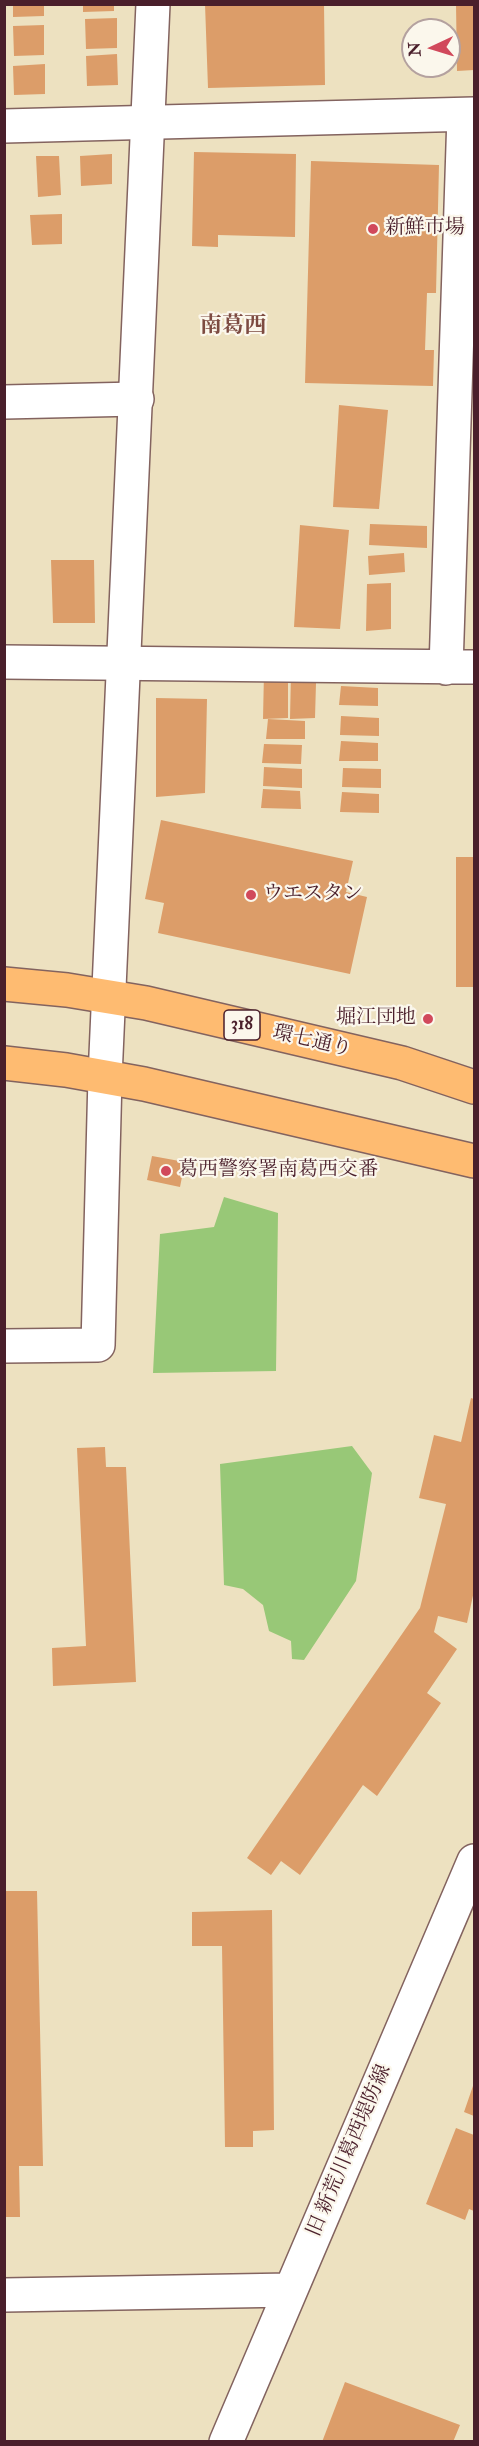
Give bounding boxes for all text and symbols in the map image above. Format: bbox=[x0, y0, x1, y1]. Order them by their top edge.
north arrow bbox=[401, 18, 461, 78]
text: N bbox=[405, 41, 426, 57]
place label: 新鮮市場 bbox=[385, 217, 465, 241]
marker: 新鮮市場 bbox=[366, 222, 380, 236]
district label: 南葛西 bbox=[200, 314, 266, 340]
place label: ウエスタン bbox=[263, 883, 363, 907]
marker: ウエスタン bbox=[244, 888, 258, 902]
place label: 堀江団地 bbox=[336, 1007, 416, 1031]
road number: 318 bbox=[224, 1010, 260, 1040]
marker: 堀江団地 bbox=[421, 1012, 435, 1026]
street label: 環七通り bbox=[270, 1021, 354, 1063]
place label: 葛西警察署南葛西交番 bbox=[178, 1159, 378, 1183]
marker: 葛西警察署南葛西交番 bbox=[159, 1164, 173, 1178]
street label: 旧 新荒川葛西堤防線 bbox=[303, 2062, 397, 2240]

